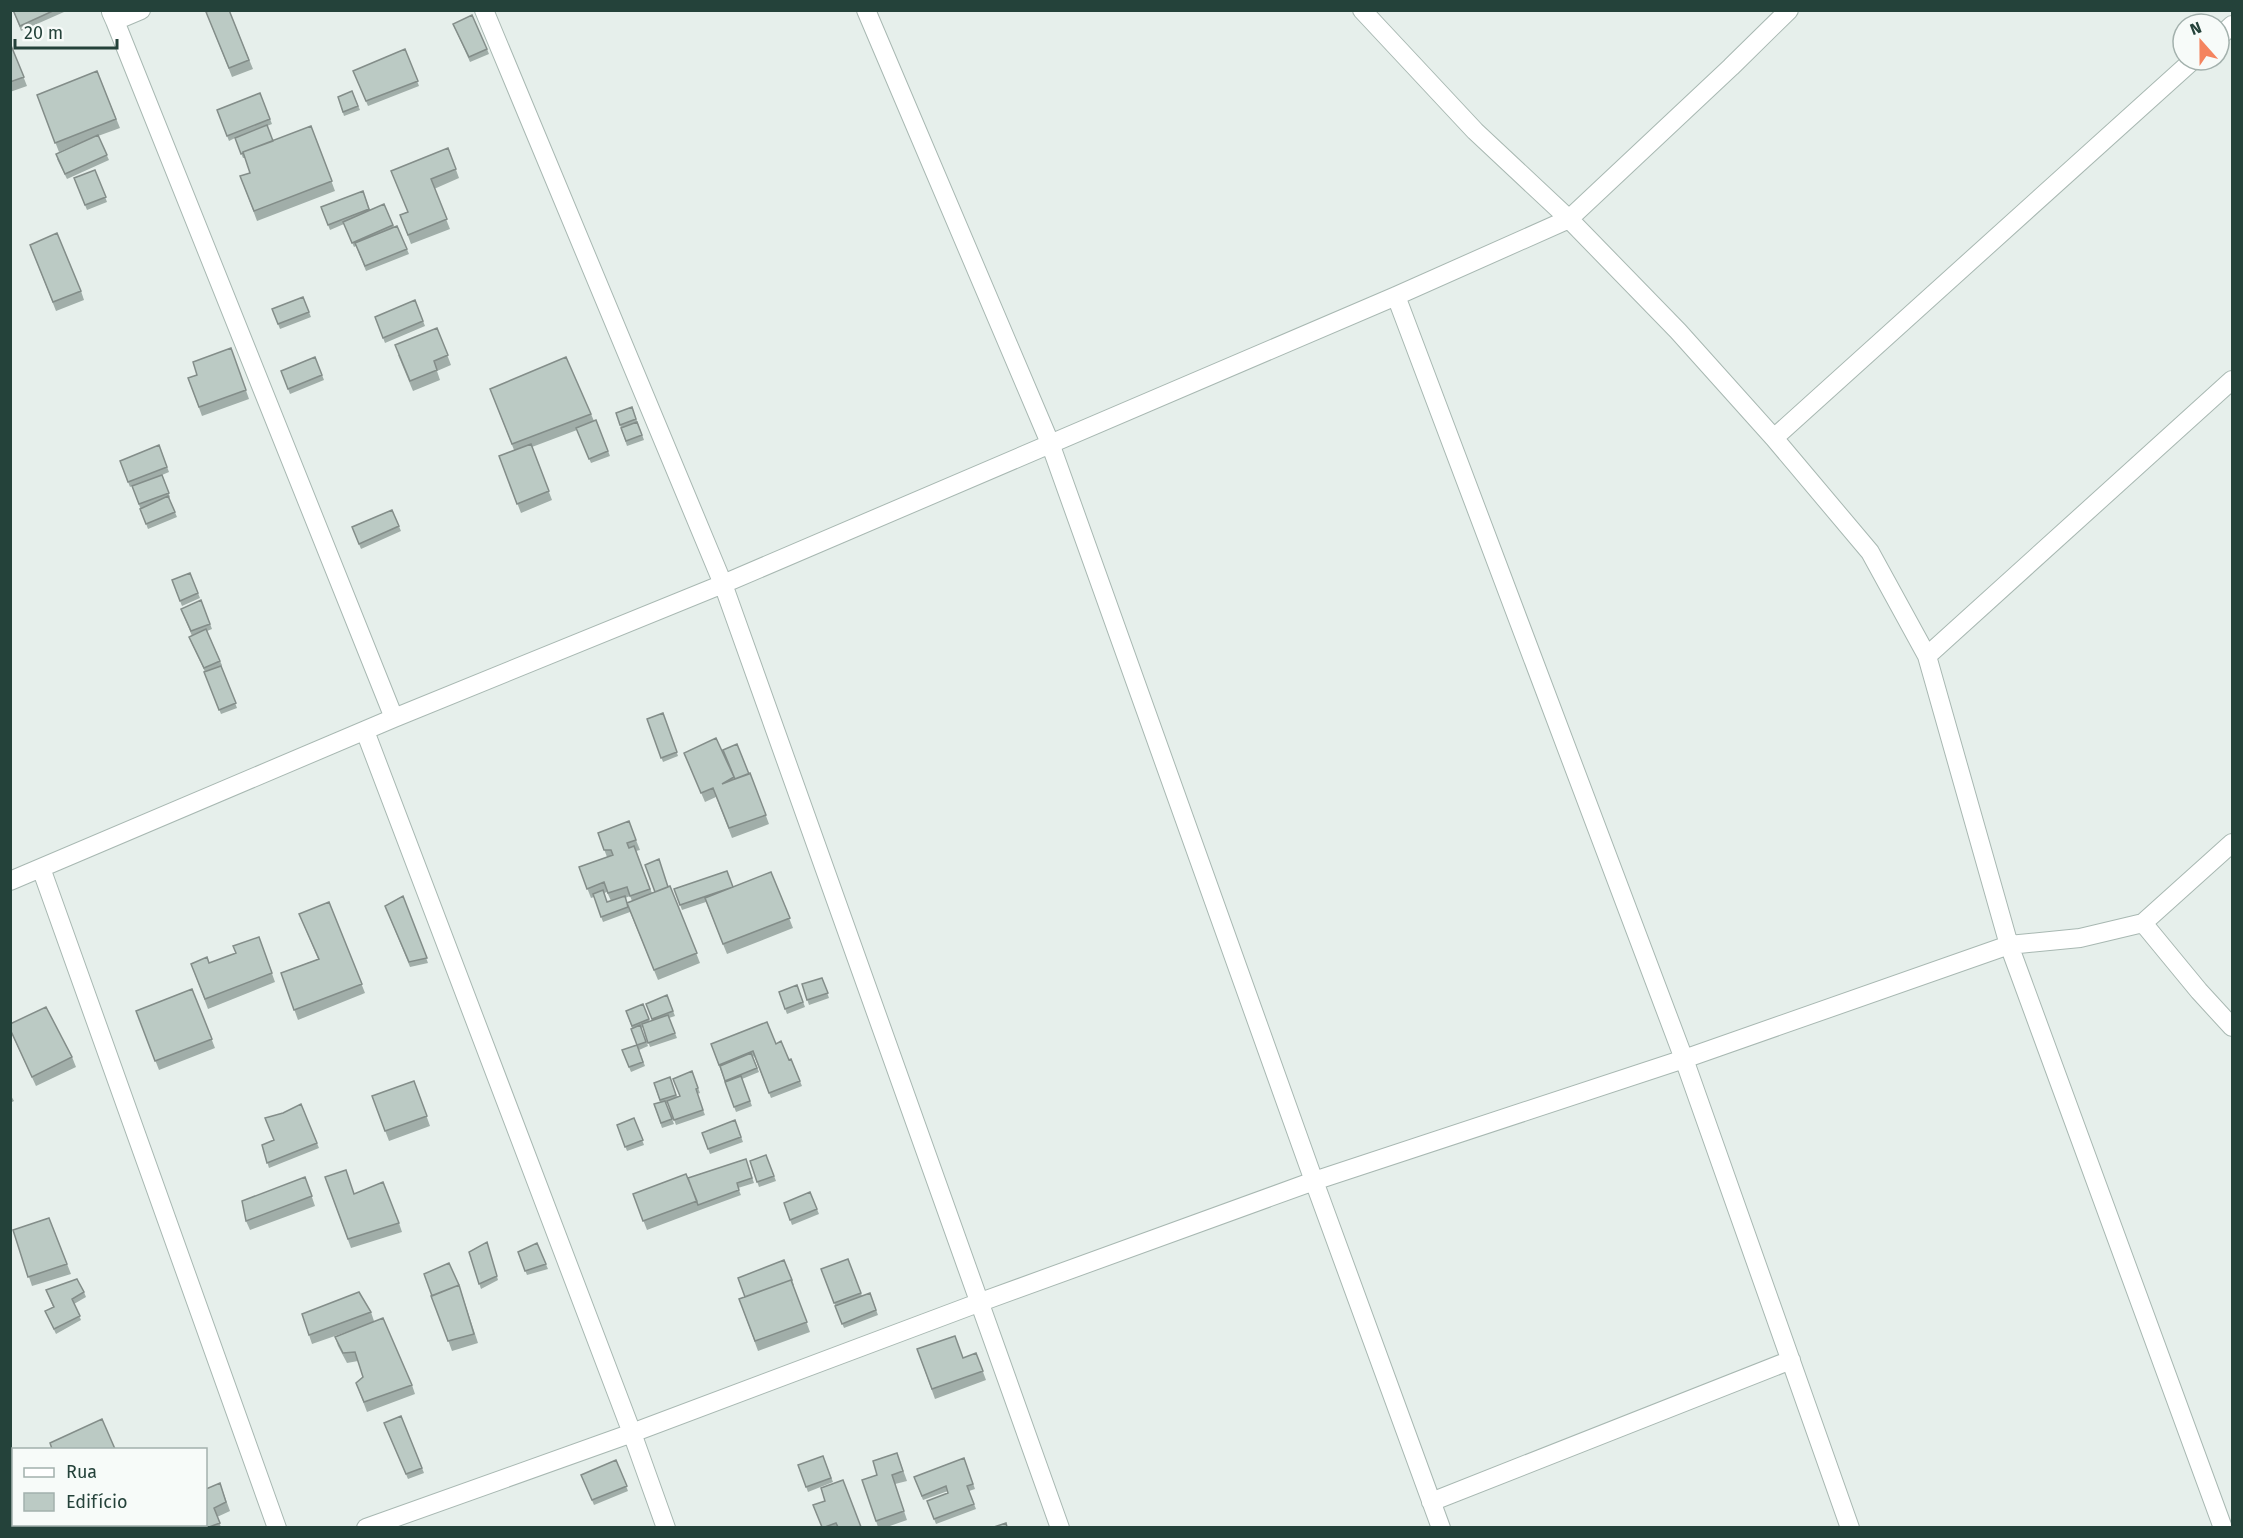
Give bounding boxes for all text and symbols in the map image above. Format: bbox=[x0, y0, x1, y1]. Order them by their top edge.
scale bar bbox=[15, 12, 117, 50]
north arrow bbox=[2171, 12, 2231, 72]
text: N bbox=[2187, 18, 2204, 39]
text: 20 m bbox=[24, 22, 63, 44]
legend bbox=[12, 1448, 207, 1526]
text: Rua bbox=[66, 1461, 97, 1483]
text: Edifício bbox=[66, 1491, 128, 1513]

